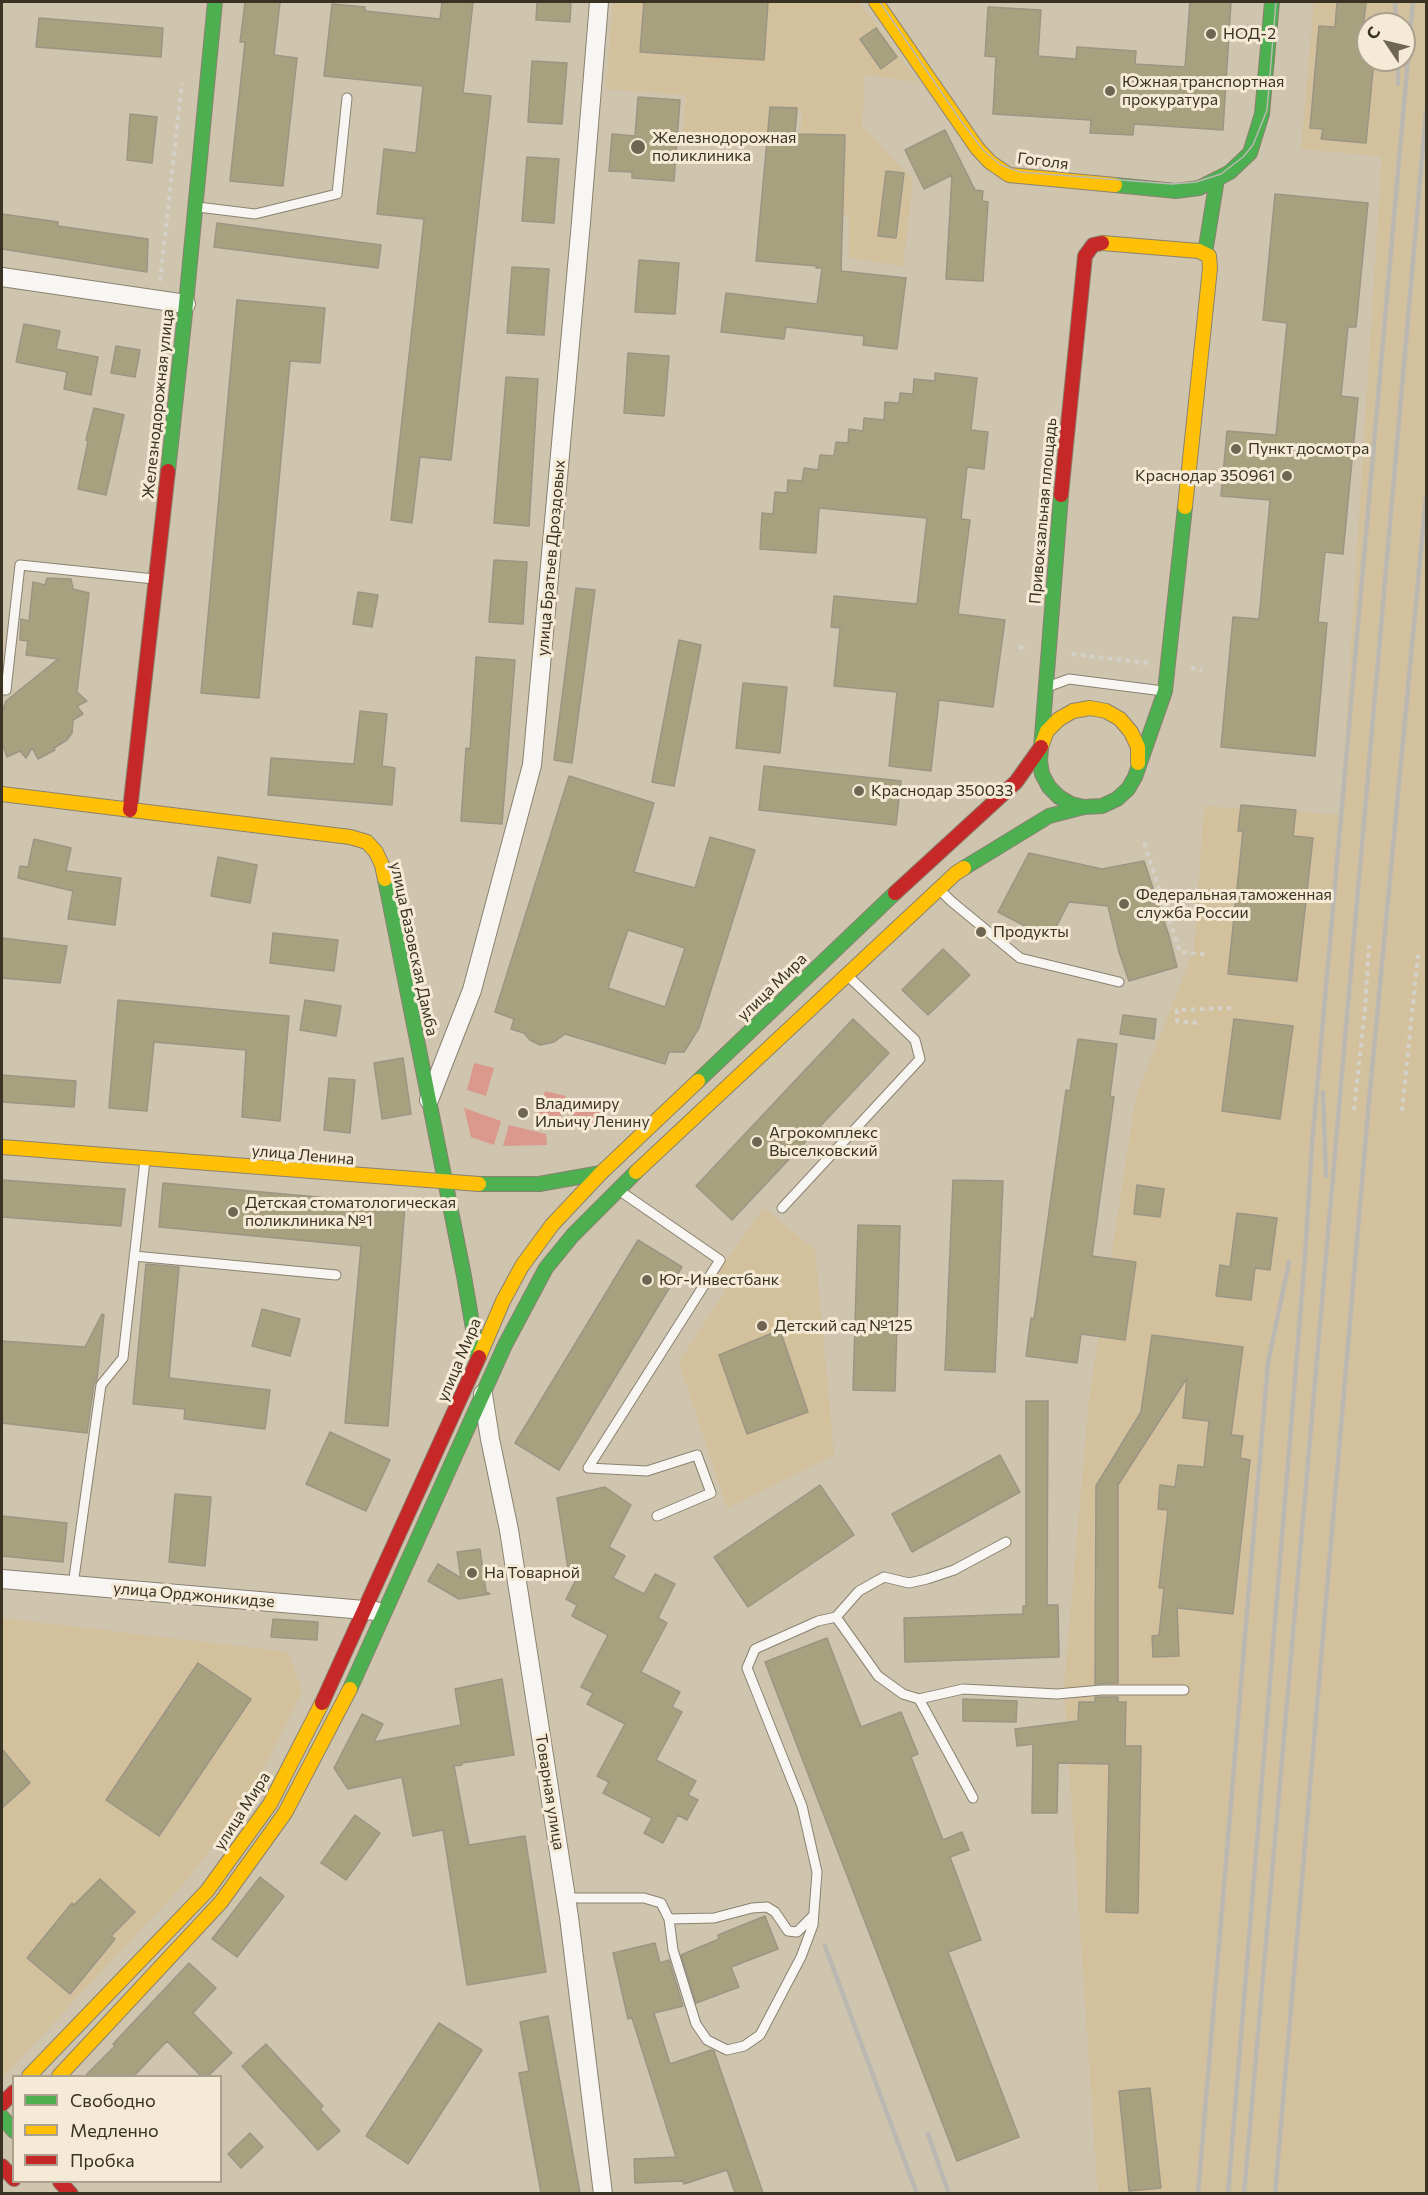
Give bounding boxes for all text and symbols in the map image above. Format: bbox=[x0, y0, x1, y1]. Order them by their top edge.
north arrow bbox=[1356, 12, 1416, 72]
text: С bbox=[1362, 23, 1383, 42]
place label: НОД-2 bbox=[1223, 24, 1276, 44]
marker: НОД-2 bbox=[1204, 27, 1218, 41]
place label: Южная транспортная прокуратура bbox=[1122, 72, 1284, 110]
marker: Южная транспортная прокуратура bbox=[1103, 84, 1117, 98]
place label: Железнодорожная поликлиника bbox=[652, 128, 796, 166]
marker: Железнодорожная поликлиника bbox=[629, 138, 647, 156]
street label: Гоголя bbox=[1016, 148, 1070, 174]
street label: Железнодорожная улица bbox=[138, 308, 178, 500]
street label: Привокзальная площадь bbox=[1025, 417, 1061, 605]
place label: Пункт досмотра bbox=[1248, 439, 1369, 459]
marker: Пункт досмотра bbox=[1229, 442, 1243, 456]
street label: улица Братьев Дроздовых bbox=[533, 459, 569, 657]
place label: Краснодар 350961 bbox=[1135, 466, 1275, 486]
marker: Краснодар 350961 bbox=[1280, 469, 1294, 483]
place label: Краснодар 350033 bbox=[871, 781, 1013, 801]
marker: Краснодар 350033 bbox=[852, 784, 866, 798]
street label: улица Базовская Дамба bbox=[386, 860, 442, 1038]
place label: Федеральная таможенная служба России bbox=[1136, 885, 1332, 923]
marker: Федеральная таможенная служба России bbox=[1117, 897, 1131, 911]
place label: Продукты bbox=[993, 922, 1069, 942]
marker: Продукты bbox=[974, 925, 988, 939]
street label: улица Мира bbox=[733, 949, 811, 1025]
place label: Владимиру Ильичу Ленину bbox=[535, 1094, 650, 1132]
marker: Владимиру Ильичу Ленину bbox=[516, 1106, 530, 1120]
place label: Агрокомплекс Выселковский bbox=[769, 1123, 878, 1161]
marker: Агрокомплекс Выселковский bbox=[750, 1135, 764, 1149]
street label: улица Ленина bbox=[251, 1141, 355, 1169]
place label: Детская стоматологическая поликлиника №1 bbox=[245, 1193, 456, 1231]
marker: Детская стоматологическая поликлиника №1 bbox=[226, 1205, 240, 1219]
place label: Юг-Инвестбанк bbox=[659, 1270, 779, 1290]
marker: Юг-Инвестбанк bbox=[640, 1273, 654, 1287]
street label: улица Мира bbox=[433, 1315, 485, 1405]
place label: Детский сад №125 bbox=[774, 1316, 913, 1336]
marker: Детский сад №125 bbox=[755, 1319, 769, 1333]
place label: На Товарной bbox=[484, 1563, 580, 1583]
marker: На Товарной bbox=[465, 1566, 479, 1580]
street label: улица Орджоникидзе bbox=[112, 1578, 276, 1612]
street label: Товарная улица bbox=[531, 1733, 569, 1851]
street label: улица Мира bbox=[210, 1768, 274, 1854]
legend bbox=[12, 2075, 222, 2183]
text: Свободно bbox=[70, 2089, 156, 2111]
text: Медленно bbox=[70, 2119, 159, 2141]
text: Пробка bbox=[70, 2149, 135, 2171]

